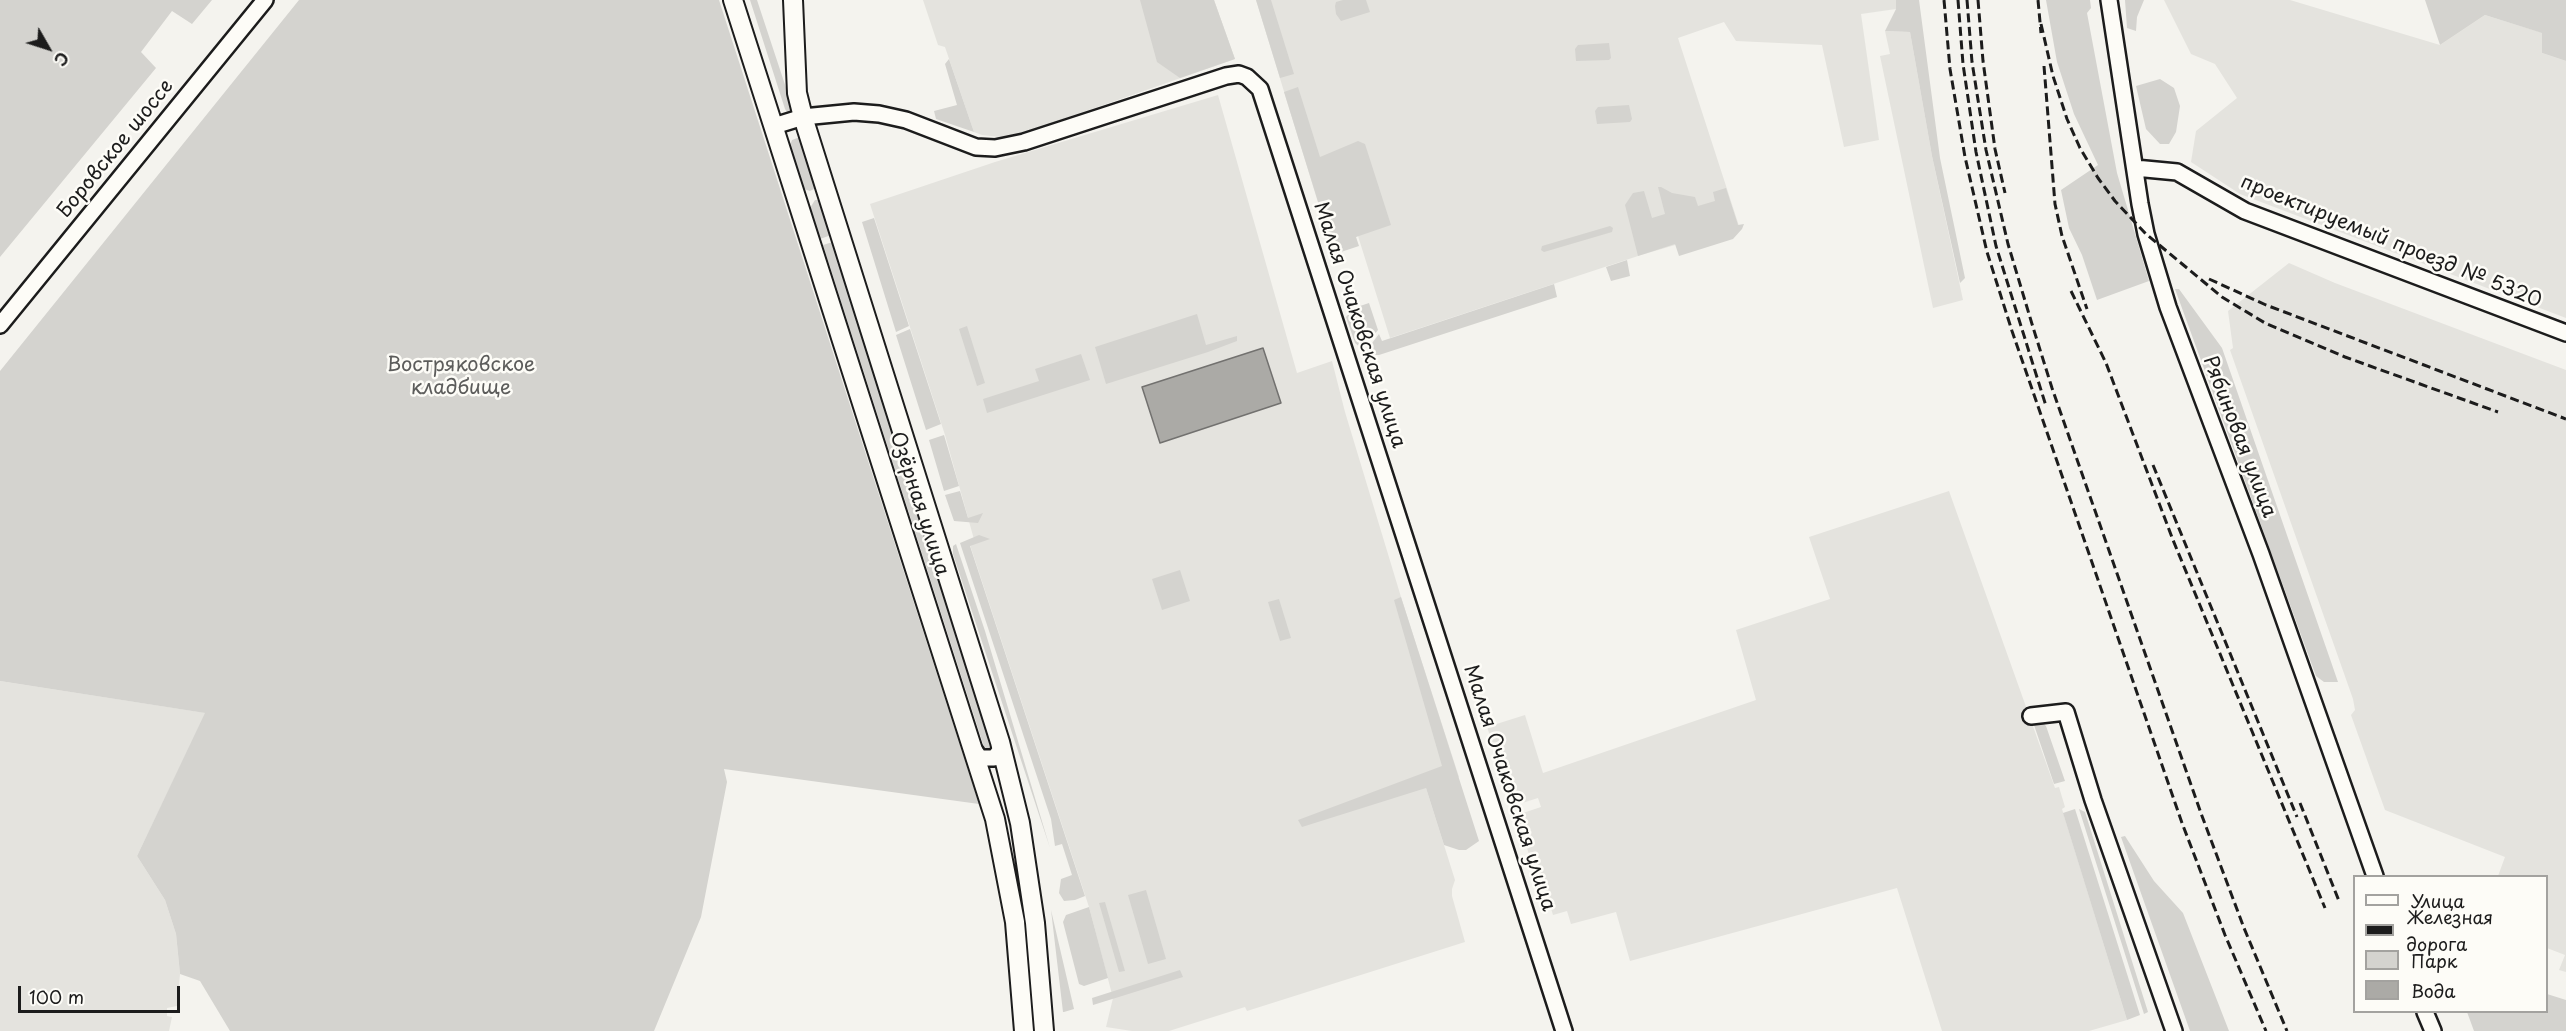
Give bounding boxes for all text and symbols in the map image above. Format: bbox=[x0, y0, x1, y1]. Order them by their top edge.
north arrow bbox=[18, 18, 78, 78]
text: С bbox=[49, 47, 75, 72]
street label: Боровское шоссе bbox=[53, 75, 179, 223]
street label: проектируемый проезд № 5320 bbox=[2237, 170, 2545, 314]
street label: Малая Очаковская улица bbox=[1308, 199, 1410, 451]
park label: Востряковское кладбище bbox=[387, 353, 535, 400]
street label: Рябиновая улица bbox=[2197, 353, 2281, 521]
street label: Озёрная улица bbox=[884, 429, 954, 579]
street label: Малая Очаковская улица bbox=[1458, 662, 1560, 914]
legend bbox=[2353, 875, 2548, 1013]
text: Улица bbox=[2411, 887, 2465, 914]
text: Железная дорога bbox=[2406, 903, 2493, 957]
text: Парк bbox=[2411, 947, 2457, 974]
scale bar bbox=[21, 974, 183, 1012]
text: Вода bbox=[2411, 977, 2456, 1004]
text: 100 m bbox=[29, 983, 84, 1010]

